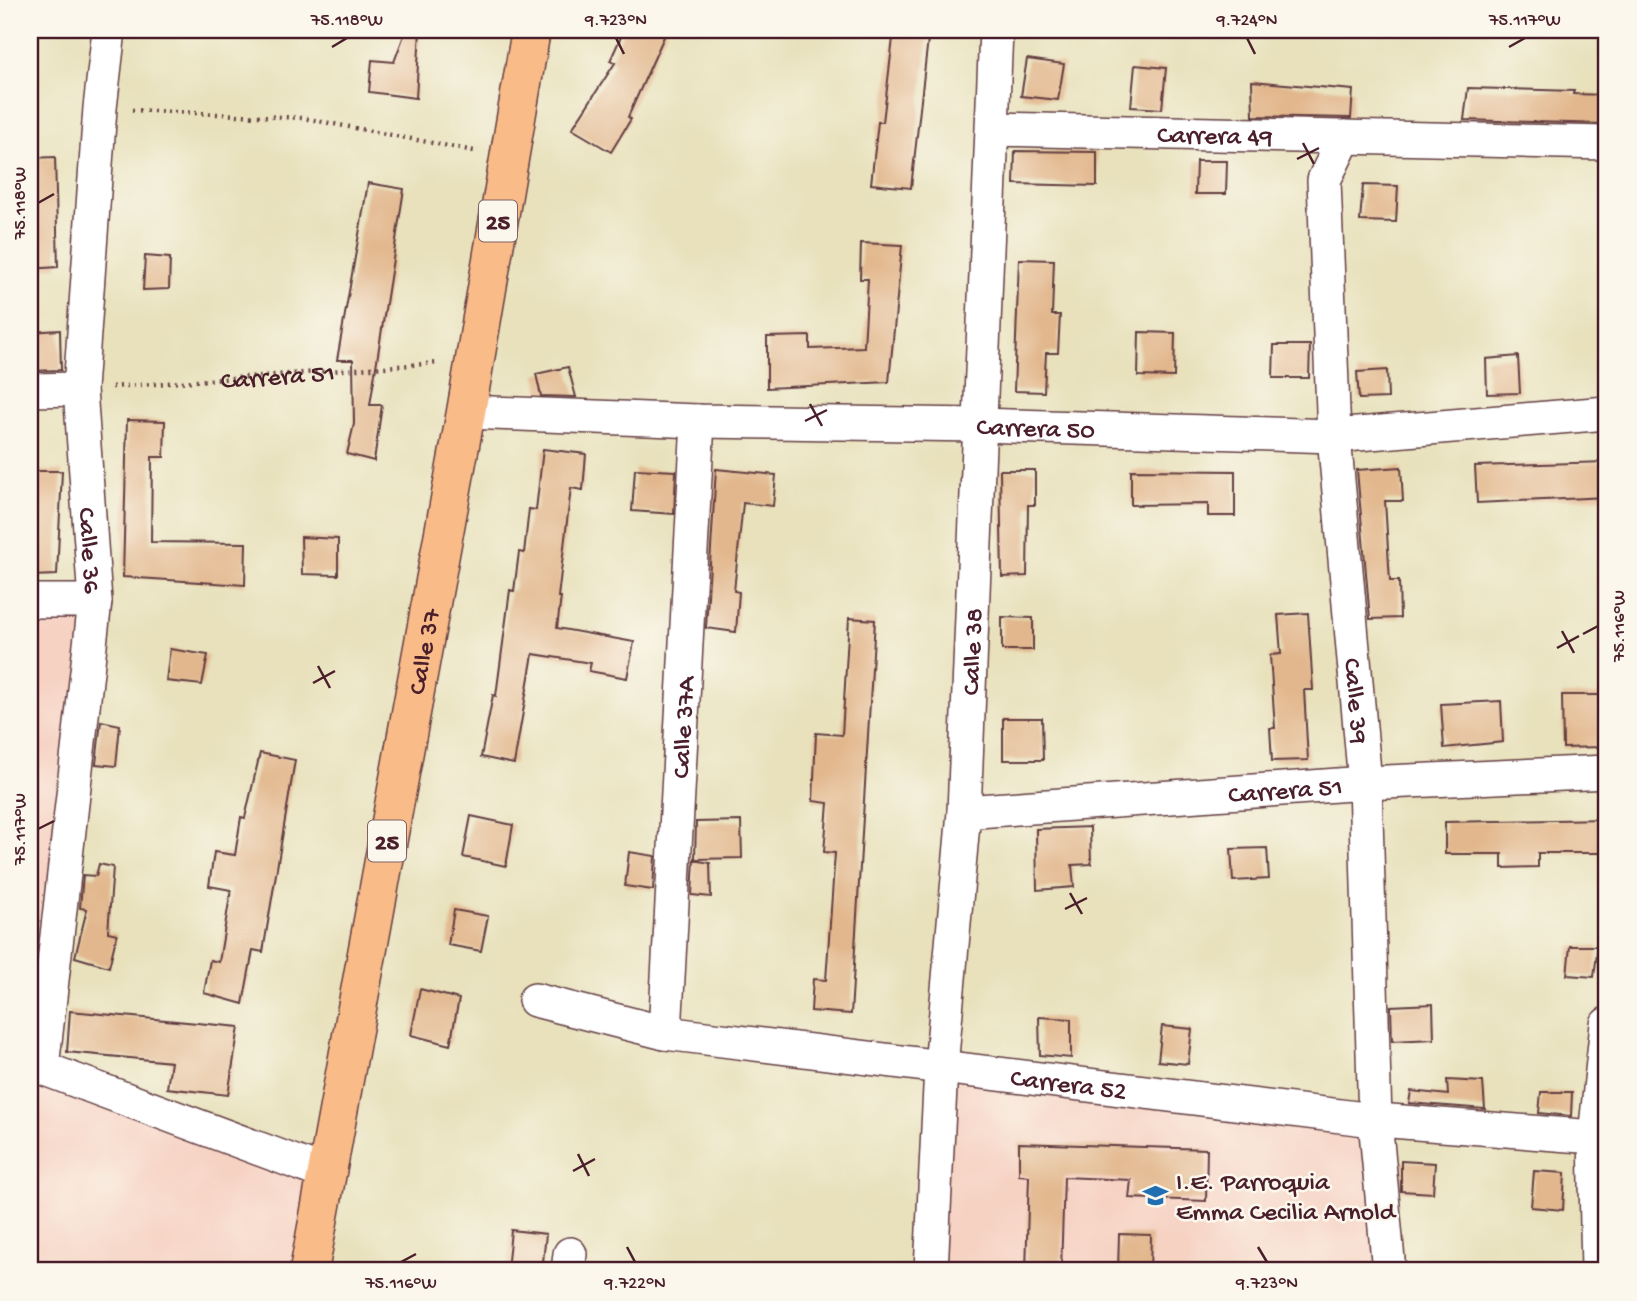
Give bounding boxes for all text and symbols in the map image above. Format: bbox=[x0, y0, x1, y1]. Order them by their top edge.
text: 75.118°W bbox=[310, 11, 383, 32]
text: 9.723°N bbox=[584, 11, 647, 32]
text: 9.724°N bbox=[1215, 11, 1278, 32]
text: 75.117°W bbox=[1488, 11, 1561, 32]
street label: Carrera 49 bbox=[1157, 122, 1273, 155]
text: 75.118°W bbox=[11, 167, 32, 240]
road number: 25 bbox=[479, 201, 517, 242]
street label: Carrera 51 bbox=[220, 360, 336, 399]
street label: Carrera 50 bbox=[976, 414, 1096, 449]
street label: Calle 36 bbox=[68, 507, 105, 596]
text: 75.116°W bbox=[1610, 590, 1631, 663]
street label: Calle 37 bbox=[404, 605, 450, 697]
street label: Calle 38 bbox=[958, 607, 992, 696]
street label: Calle 39 bbox=[1334, 657, 1372, 746]
street label: Calle 37A bbox=[668, 674, 704, 779]
street label: Carrera 51 bbox=[1227, 774, 1344, 813]
text: 75.117°W bbox=[11, 793, 32, 866]
road number: 25 bbox=[368, 820, 406, 862]
street label: Carrera 52 bbox=[1009, 1065, 1128, 1110]
place label: I.E. Parroquia Emma Cecilia Arnold bbox=[1176, 1169, 1397, 1230]
school or university icon: I.E. Parroquia Emma Cecilia Arnold bbox=[1142, 1181, 1170, 1209]
text: 75.116°W bbox=[364, 1274, 437, 1295]
text: 9.722°N bbox=[603, 1274, 666, 1295]
text: 9.723°N bbox=[1235, 1274, 1298, 1295]

